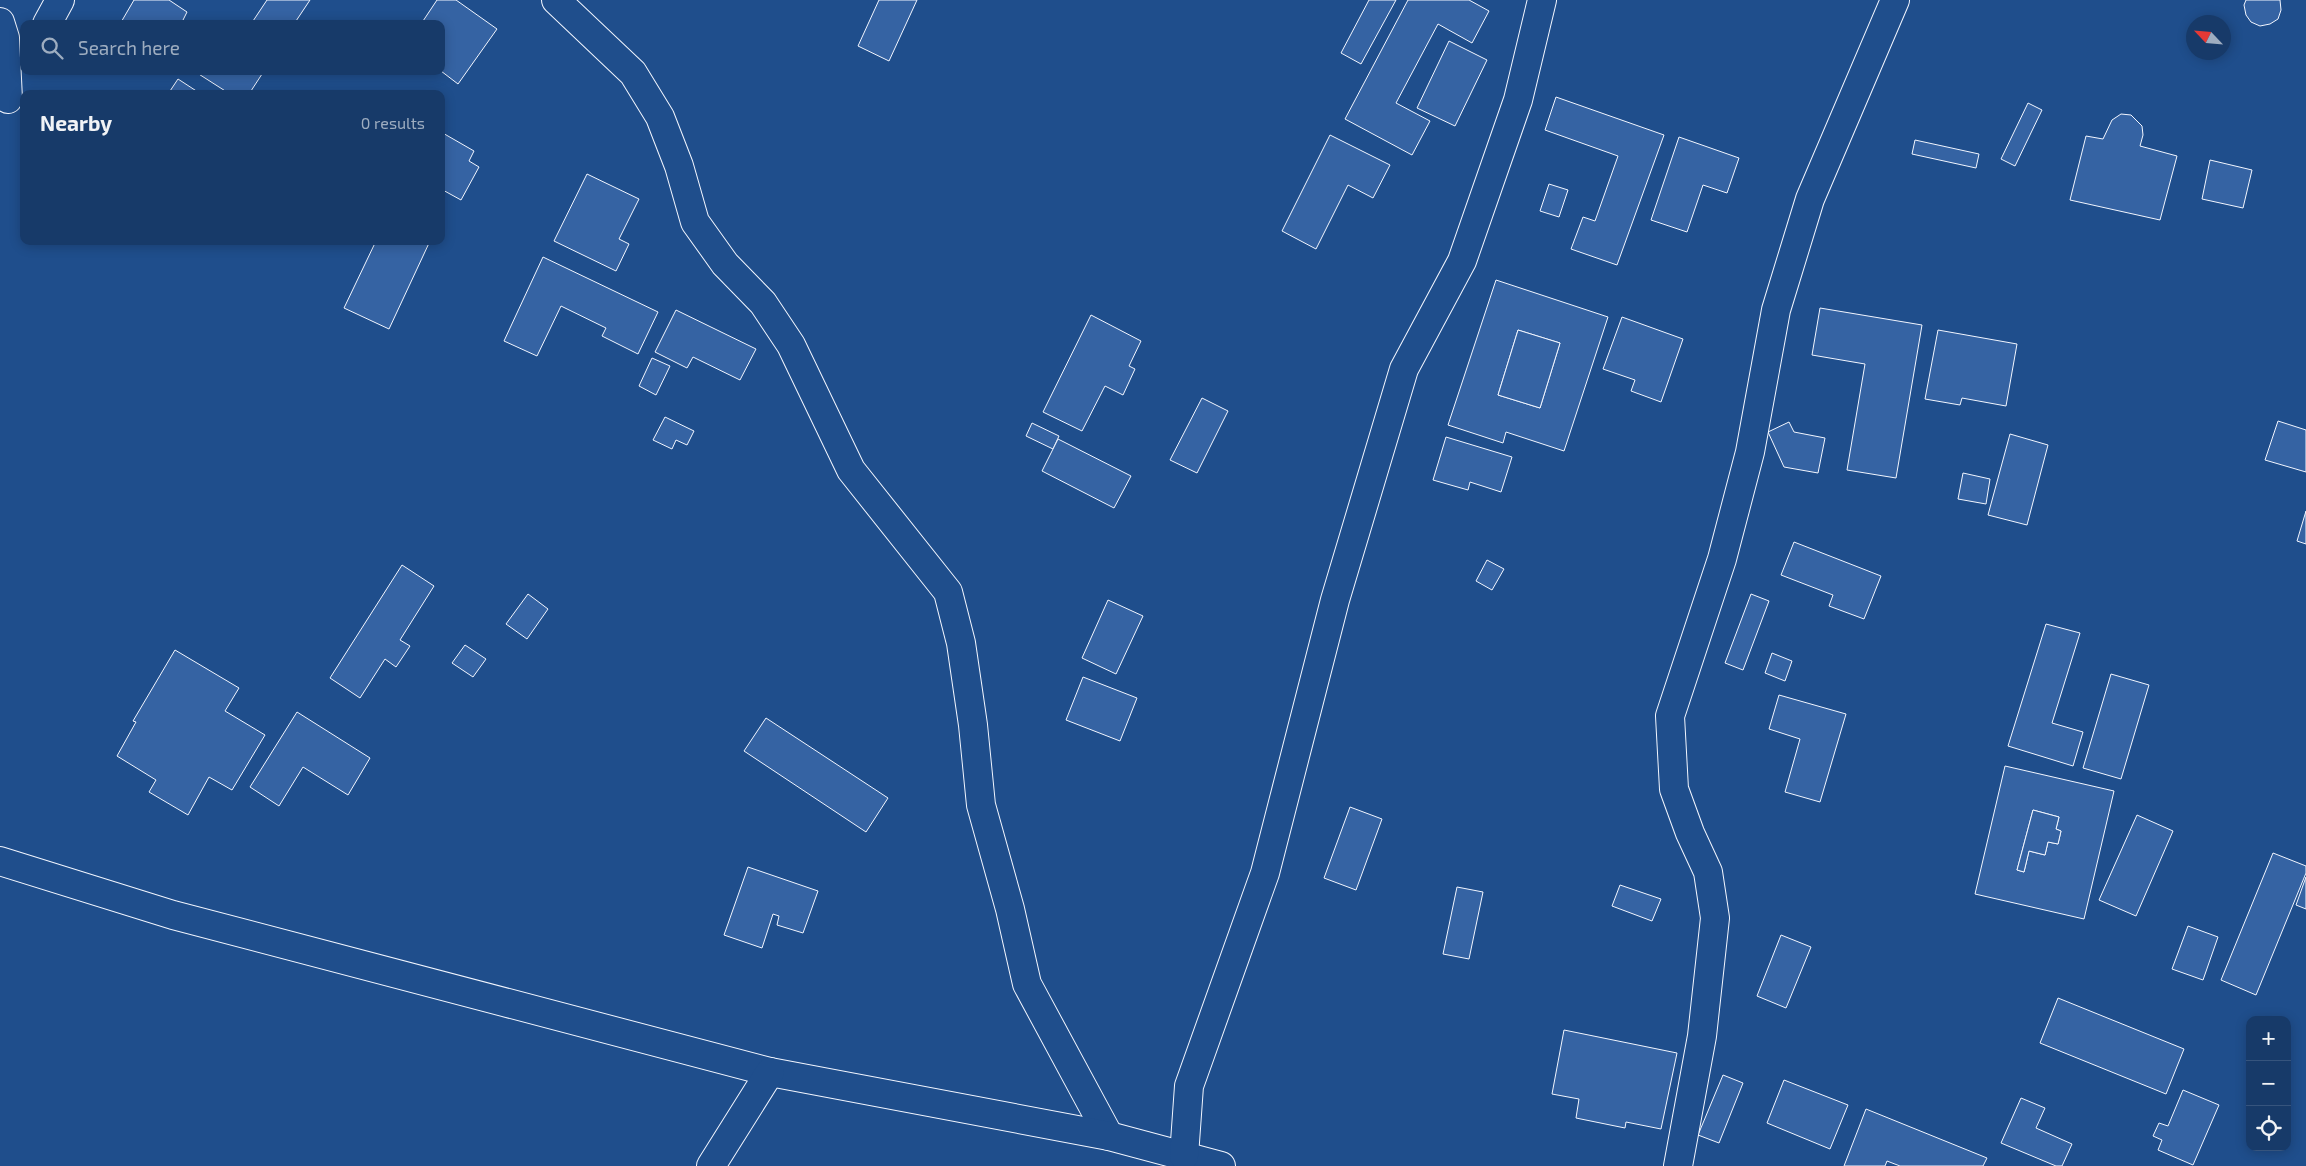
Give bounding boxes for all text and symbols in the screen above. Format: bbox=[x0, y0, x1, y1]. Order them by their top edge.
north arrow bbox=[2186, 15, 2231, 60]
search box bbox=[20, 20, 445, 75]
icon: search bbox=[38, 34, 66, 62]
text: Search here bbox=[78, 36, 180, 59]
text: Nearby bbox=[40, 110, 112, 135]
text: 0 results bbox=[361, 113, 425, 132]
map controls bbox=[2246, 1016, 2291, 1151]
button: + bbox=[2246, 1016, 2291, 1061]
button: − bbox=[2246, 1061, 2291, 1106]
button: locate bbox=[2246, 1106, 2291, 1151]

